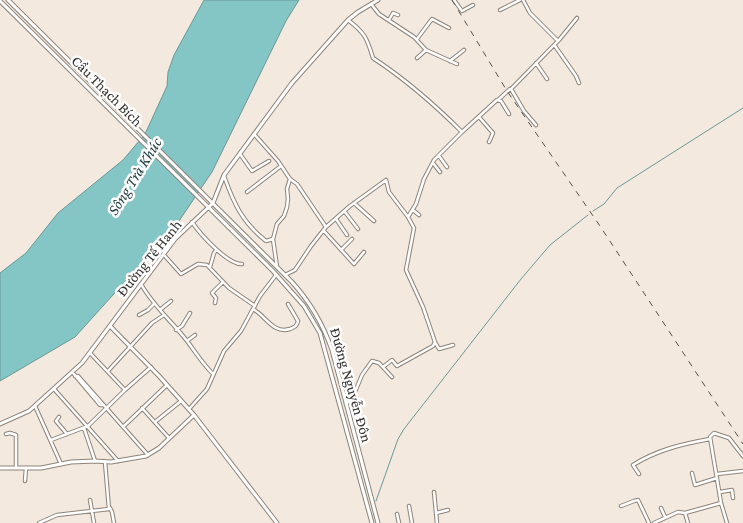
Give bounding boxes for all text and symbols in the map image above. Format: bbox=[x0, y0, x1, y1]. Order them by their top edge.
street label: Cầu Thạch Bích bbox=[68, 52, 146, 130]
water label: Sông Trà Khúc bbox=[104, 134, 166, 218]
street label: Đường Tế Hanh bbox=[113, 216, 185, 300]
street label: Đường Nguyễn Đôn bbox=[326, 326, 375, 444]

